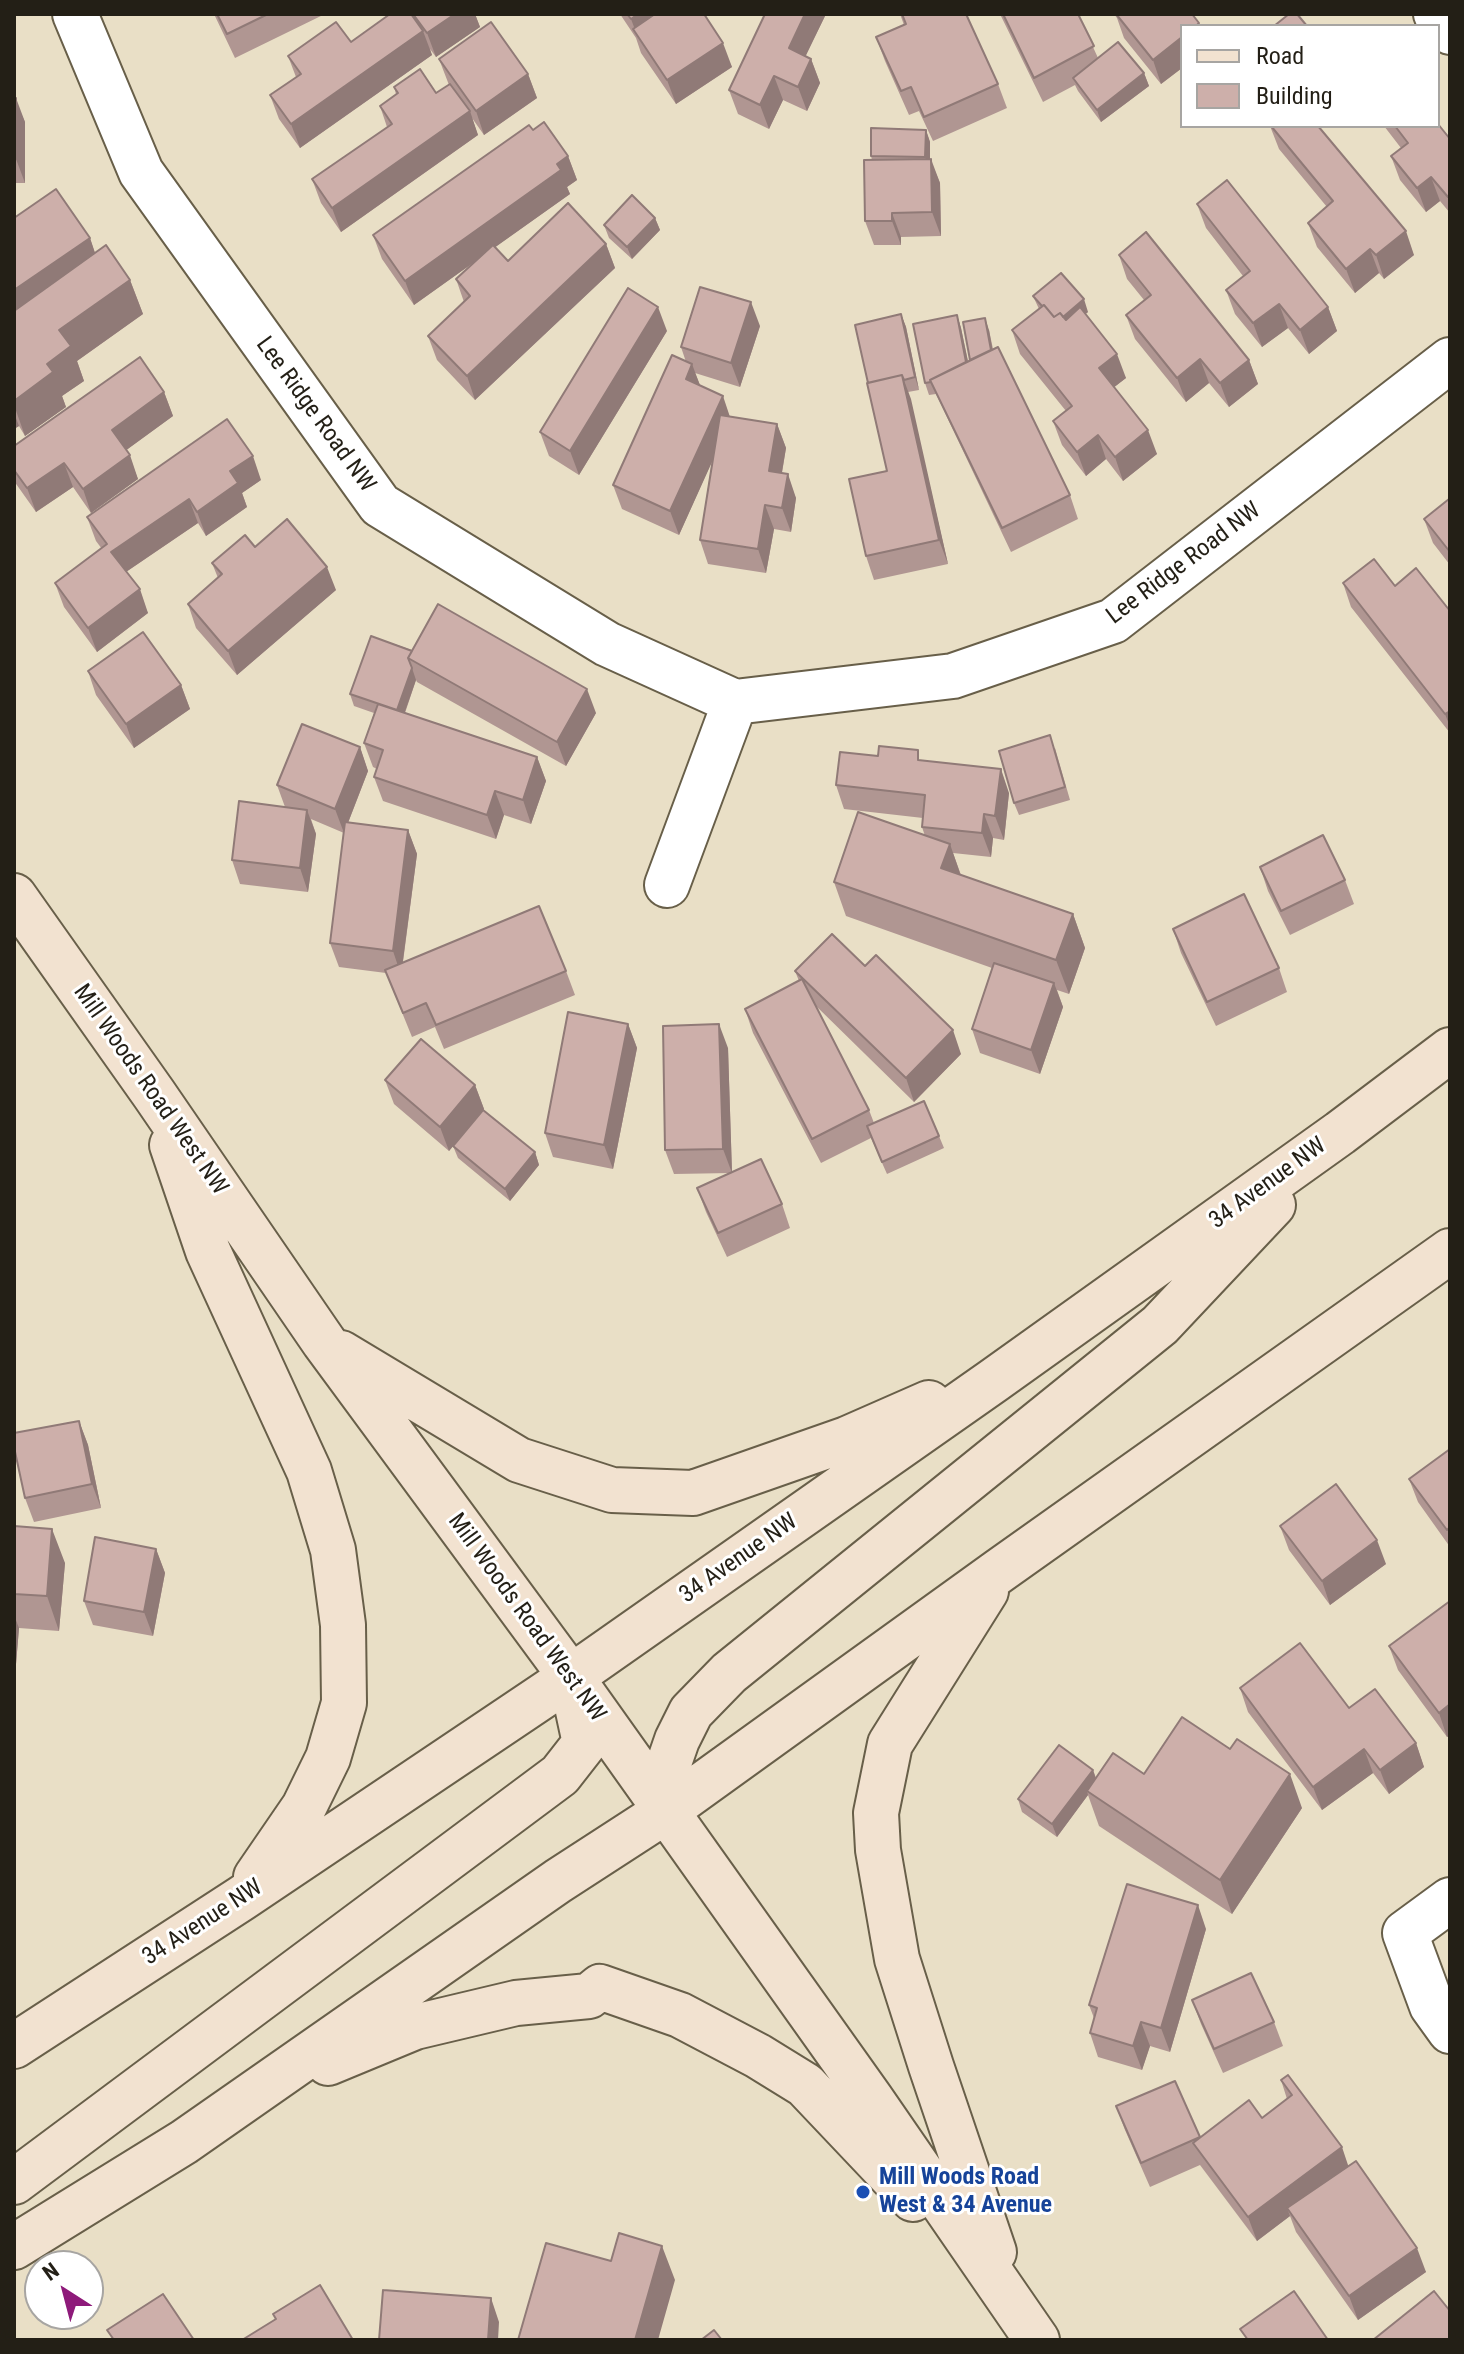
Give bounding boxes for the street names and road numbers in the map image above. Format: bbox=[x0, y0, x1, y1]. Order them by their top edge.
street label: Lee Ridge Road NW bbox=[249, 332, 381, 498]
street label: Lee Ridge Road NW bbox=[1101, 497, 1267, 631]
street label: Mill Woods Road West NW bbox=[66, 979, 234, 1201]
street label: 34 Avenue NW bbox=[1204, 1132, 1332, 1236]
street label: Mill Woods Road West NW bbox=[441, 1508, 611, 1728]
street label: 34 Avenue NW bbox=[675, 1508, 803, 1610]
street label: 34 Avenue NW bbox=[138, 1874, 268, 1972]

